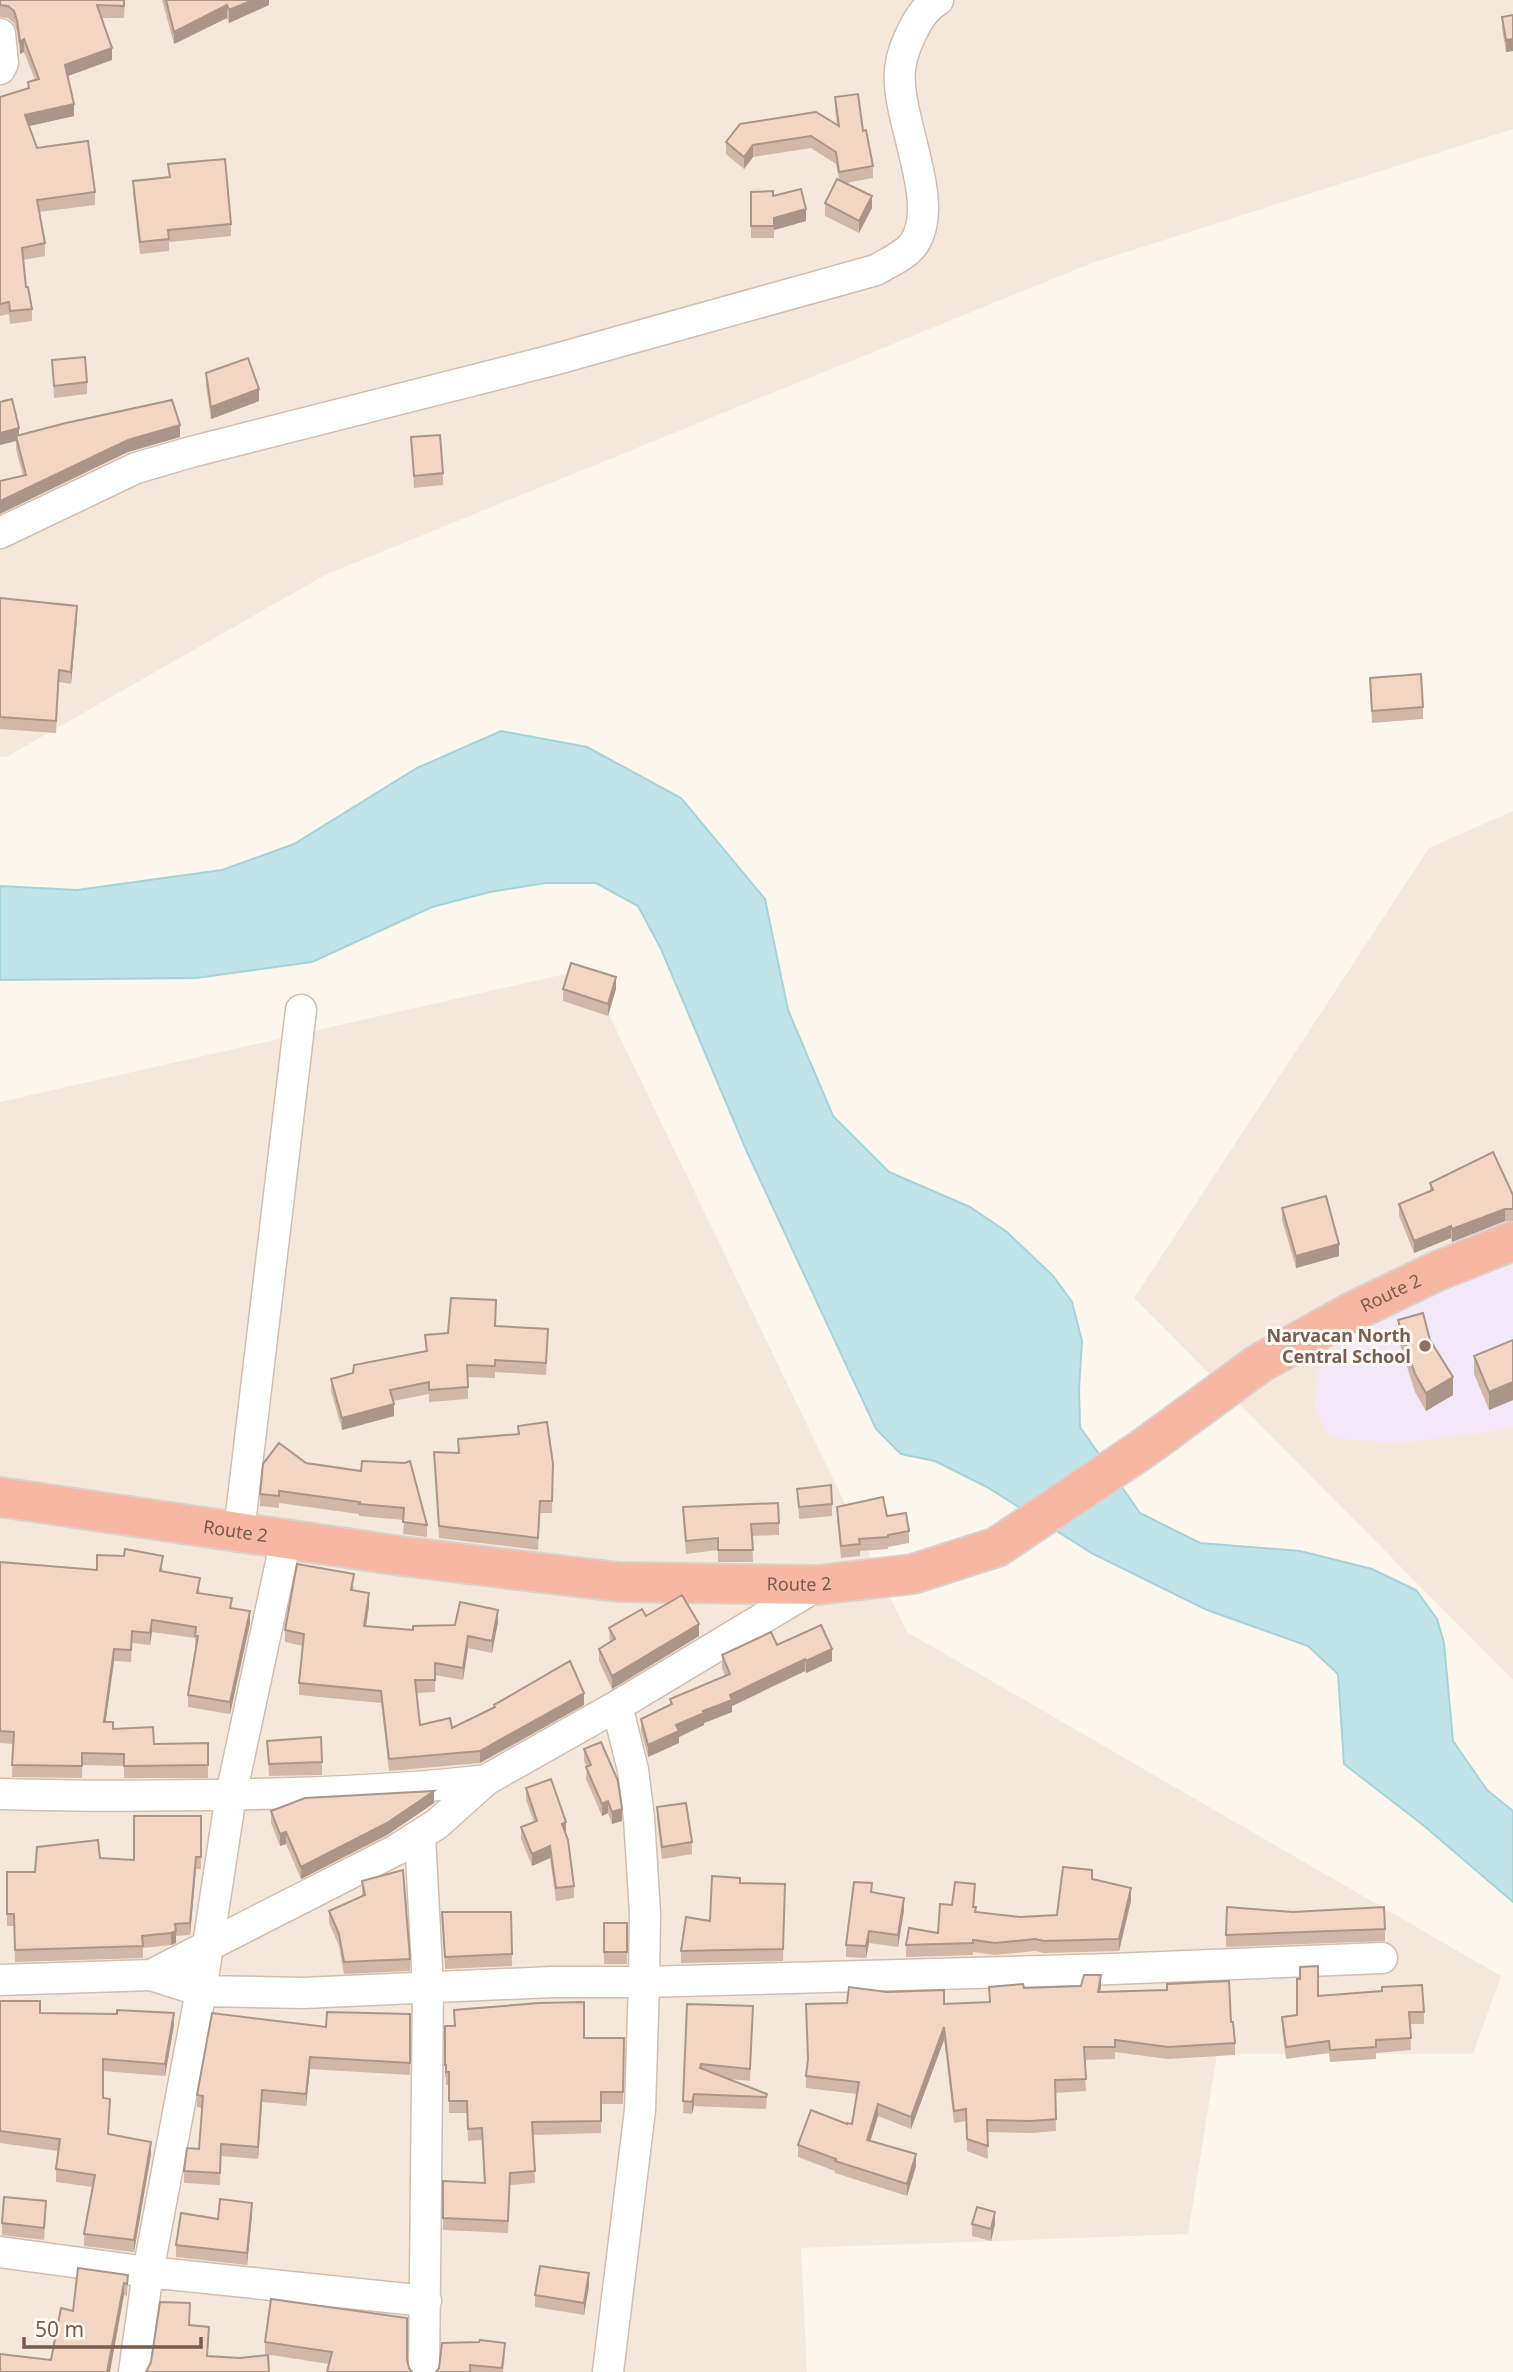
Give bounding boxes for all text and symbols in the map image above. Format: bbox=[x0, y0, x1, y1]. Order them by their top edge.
street label: Route 2 bbox=[1356, 1268, 1425, 1317]
place label: Narvacan North Central School bbox=[1267, 1323, 1411, 1368]
marker: Narvacan North Central School bbox=[1417, 1338, 1433, 1354]
street label: Route 2 bbox=[202, 1514, 269, 1547]
street label: Route 2 bbox=[767, 1571, 833, 1596]
scale bar bbox=[24, 2306, 201, 2350]
text: 50 m bbox=[35, 2315, 84, 2343]

